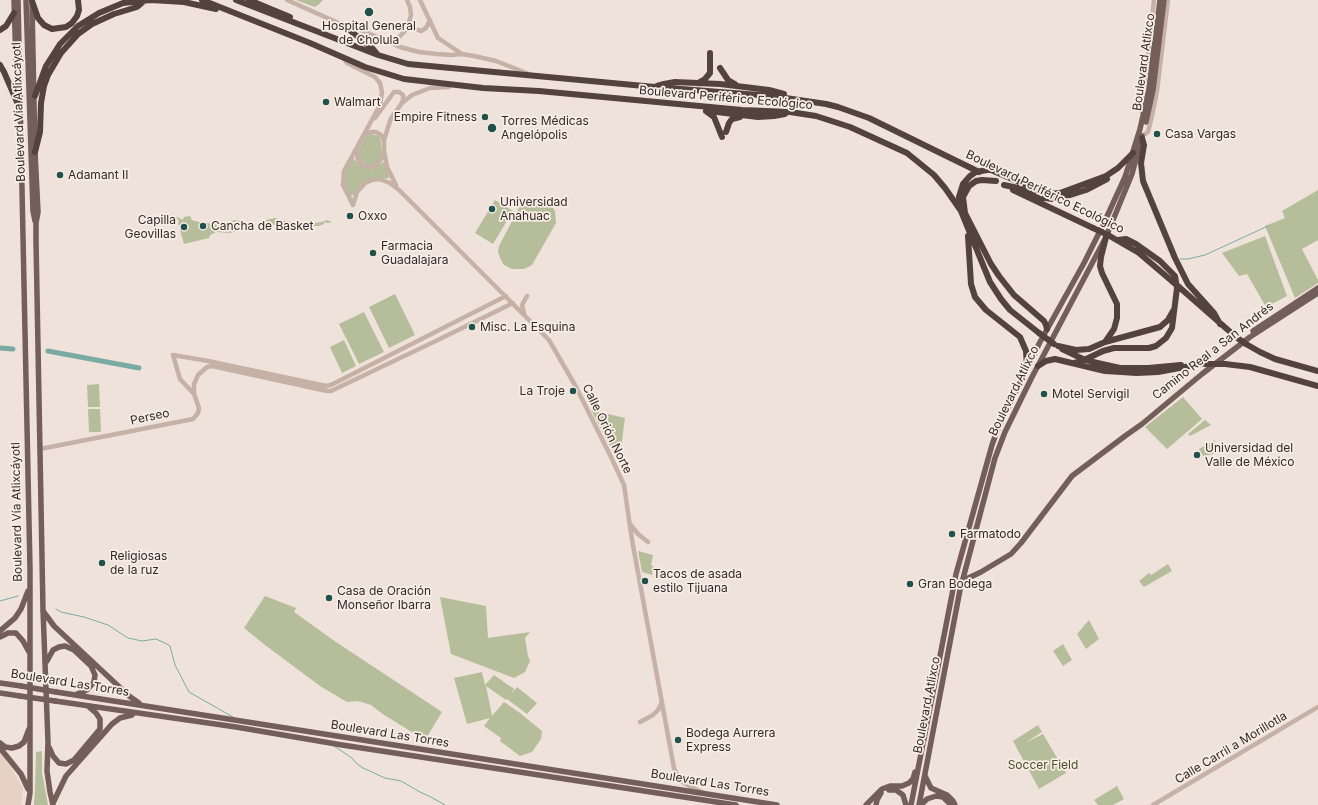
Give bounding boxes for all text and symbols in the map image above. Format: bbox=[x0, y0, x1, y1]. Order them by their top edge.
marker: Hospital General de Cholula bbox=[363, 6, 375, 18]
street label: Boulevard Atlixco bbox=[1130, 12, 1158, 112]
place label: Hospital General de Cholula bbox=[322, 19, 416, 47]
street label: Boulevard Vía Atlixcáyotl bbox=[9, 42, 29, 182]
street label: Boulevard Periférico Ecológico bbox=[639, 83, 813, 113]
place label: Walmart bbox=[334, 95, 381, 109]
marker: Walmart bbox=[321, 97, 331, 107]
place label: Empire Fitness bbox=[394, 110, 477, 124]
marker: Empire Fitness bbox=[480, 112, 490, 122]
place label: Torres Médicas Angelópolis bbox=[501, 114, 589, 142]
marker: Torres Médicas Angelópolis bbox=[486, 122, 498, 134]
place label: Casa Vargas bbox=[1165, 127, 1236, 141]
marker: Casa Vargas bbox=[1152, 129, 1162, 139]
street label: Boulevard Periférico Ecológico bbox=[964, 147, 1126, 237]
place label: Adamant II bbox=[68, 168, 128, 182]
marker: Adamant II bbox=[55, 170, 65, 180]
place label: Universidad Anahuac bbox=[500, 195, 568, 223]
marker: Universidad Anahuac bbox=[487, 204, 497, 214]
place label: Oxxo bbox=[358, 209, 387, 223]
marker: Oxxo bbox=[345, 211, 355, 221]
place label: Capilla Geovillas bbox=[125, 213, 176, 241]
place label: Cancha de Basket bbox=[211, 219, 314, 233]
marker: Cancha de Basket bbox=[198, 221, 208, 231]
marker: Capilla Geovillas bbox=[179, 222, 189, 232]
place label: Farmacia Guadalajara bbox=[381, 239, 448, 267]
marker: Farmacia Guadalajara bbox=[368, 248, 378, 258]
street label: Camino Real a San Andrés bbox=[1150, 299, 1276, 403]
place label: Misc. La Esquina bbox=[480, 320, 575, 334]
marker: Misc. La Esquina bbox=[467, 322, 477, 332]
street label: Boulevard Atlixco bbox=[986, 344, 1042, 438]
street label: Calle Orión Norte bbox=[579, 382, 635, 476]
place label: La Troje bbox=[520, 384, 565, 398]
marker: La Troje bbox=[568, 386, 578, 396]
place label: Motel Servigil bbox=[1052, 387, 1129, 401]
marker: Motel Servigil bbox=[1039, 389, 1049, 399]
street label: Perseo bbox=[129, 406, 171, 428]
place label: Universidad del Valle de México bbox=[1205, 441, 1294, 469]
street label: Boulevard Vía Atlixcáyotl bbox=[9, 442, 25, 582]
marker: Universidad del Valle de México bbox=[1192, 450, 1202, 460]
place label: Farmatodo bbox=[960, 527, 1021, 541]
marker: Farmatodo bbox=[947, 529, 957, 539]
place label: Religiosas de la ruz bbox=[110, 549, 167, 577]
marker: Religiosas de la ruz bbox=[97, 558, 107, 568]
place label: Tacos de asada estilo Tijuana bbox=[653, 567, 742, 595]
marker: Tacos de asada estilo Tijuana bbox=[640, 576, 650, 586]
place label: Gran Bodega bbox=[918, 577, 992, 591]
marker: Gran Bodega bbox=[905, 579, 915, 589]
place label: Casa de Oración Monseñor Ibarra bbox=[337, 584, 431, 612]
marker: Casa de Oración Monseñor Ibarra bbox=[324, 593, 334, 603]
street label: Boulevard Atlixco bbox=[911, 655, 943, 755]
street label: Boulevard Las Torres bbox=[10, 667, 130, 699]
street label: Calle Carril a Morillotla bbox=[1172, 709, 1290, 787]
street label: Boulevard Las Torres bbox=[330, 718, 450, 750]
place label: Bodega Aurrera Express bbox=[686, 726, 776, 754]
marker: Bodega Aurrera Express bbox=[673, 735, 683, 745]
park label: Soccer Field bbox=[1008, 758, 1078, 772]
street label: Boulevard Las Torres bbox=[650, 767, 770, 799]

